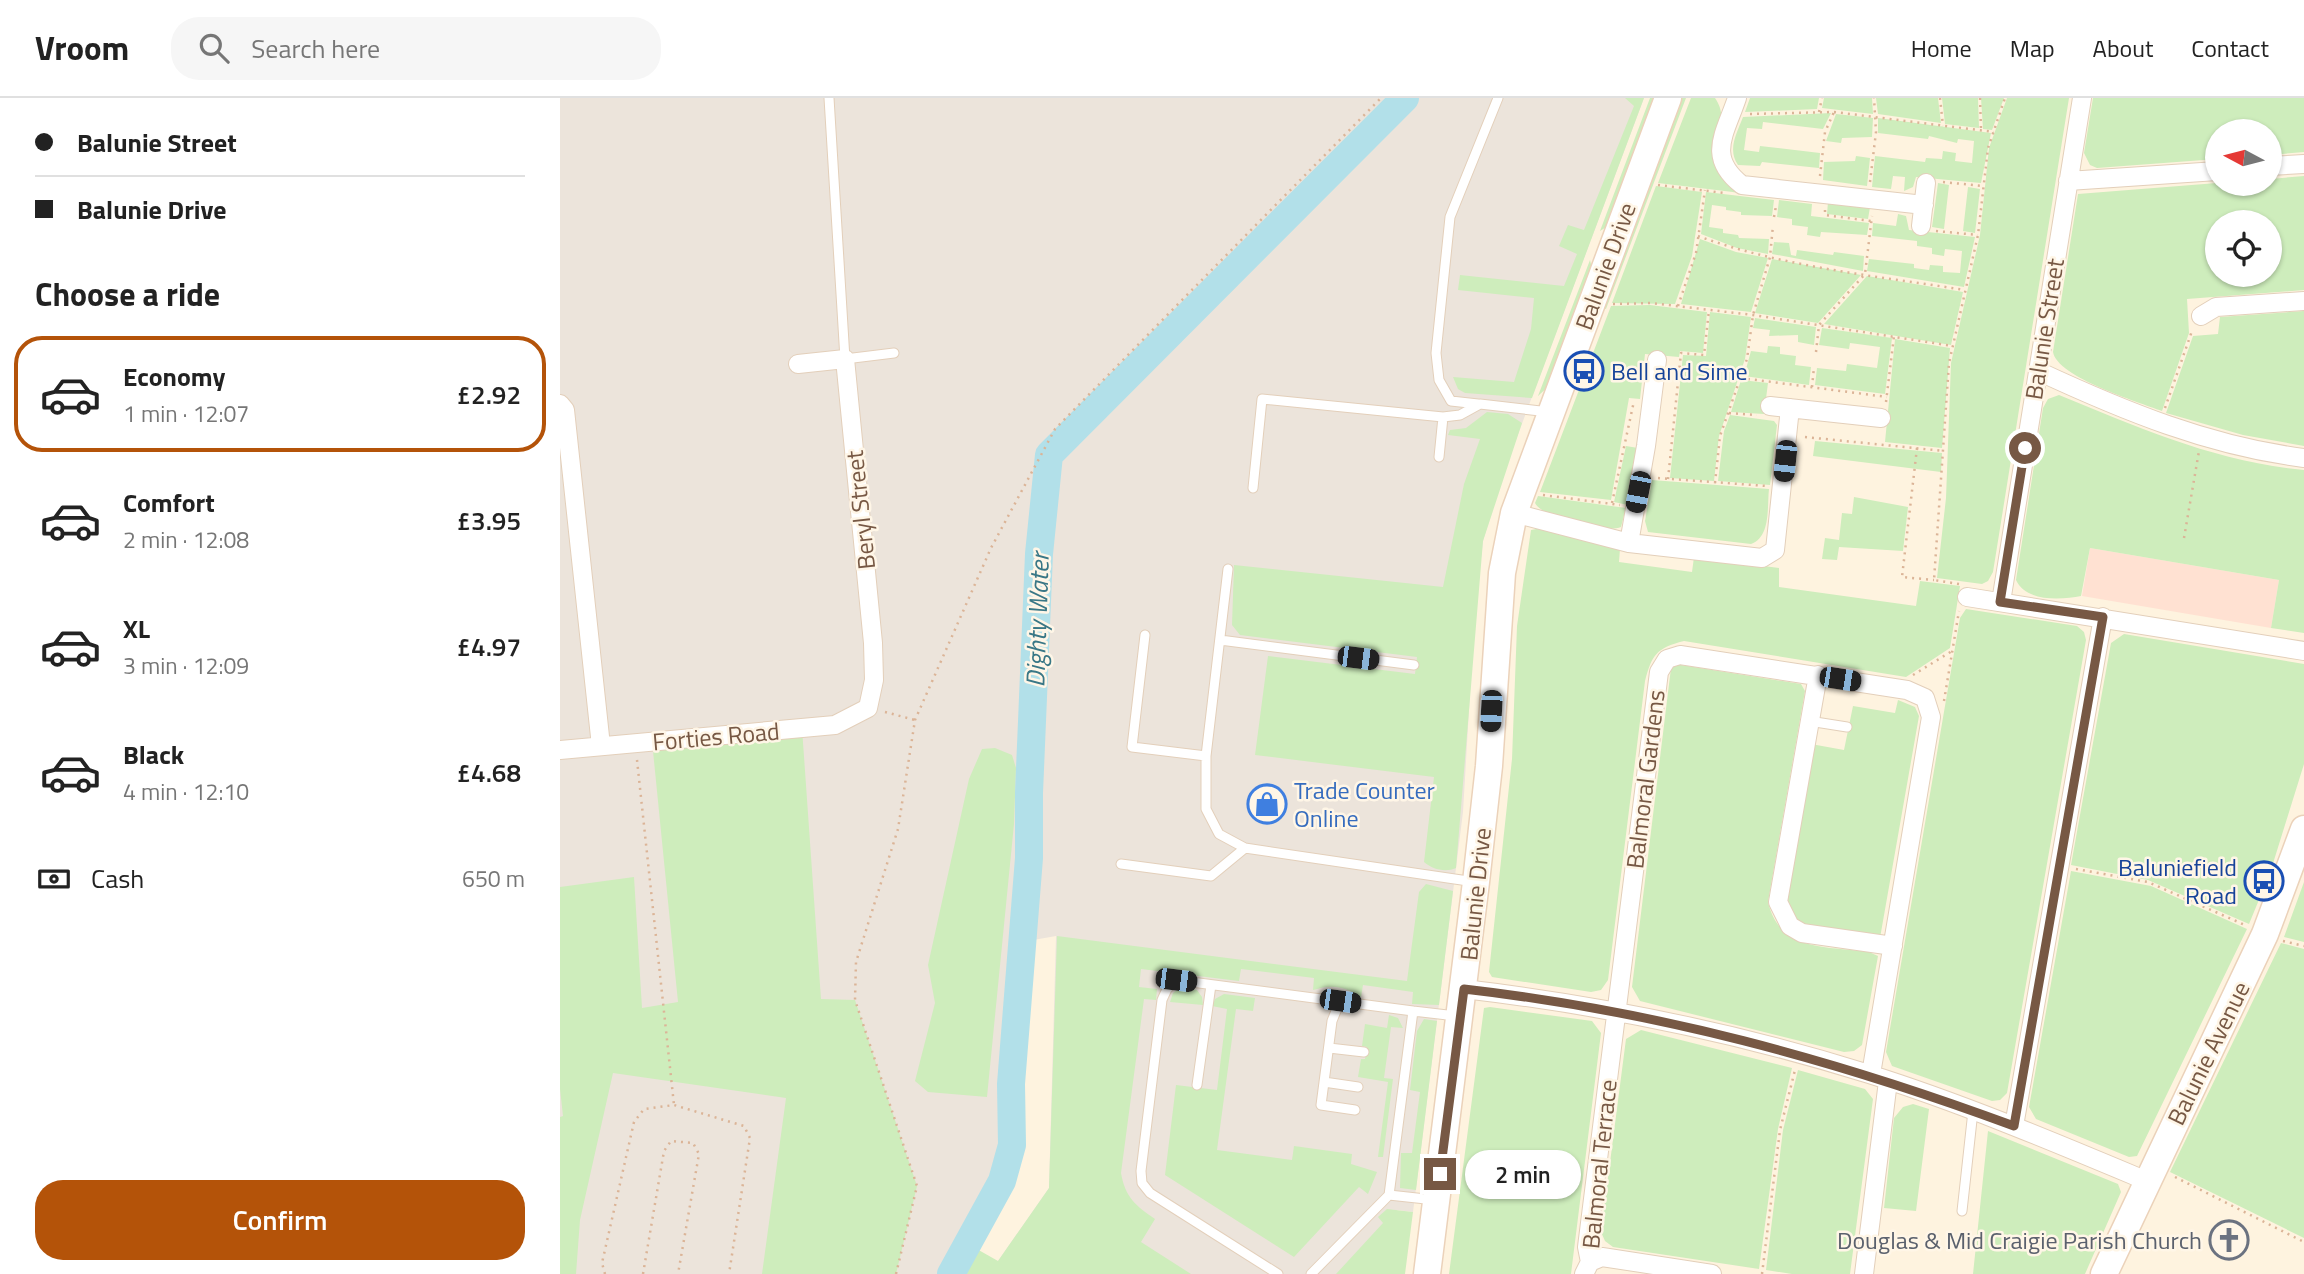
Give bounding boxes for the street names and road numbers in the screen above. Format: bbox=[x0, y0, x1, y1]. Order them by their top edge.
street label: Balunie Drive bbox=[1565, 197, 1645, 335]
street label: Balunie Street bbox=[2015, 255, 2073, 402]
street label: Beryl Street bbox=[836, 448, 884, 571]
street label: Balmoral Gardens bbox=[1616, 688, 1674, 870]
street label: Forties Road bbox=[651, 713, 781, 759]
street label: Balunie Drive bbox=[1450, 826, 1500, 962]
street label: Balunie Avenue bbox=[2158, 975, 2258, 1131]
street label: Balmoral Terrace bbox=[1572, 1078, 1626, 1250]

